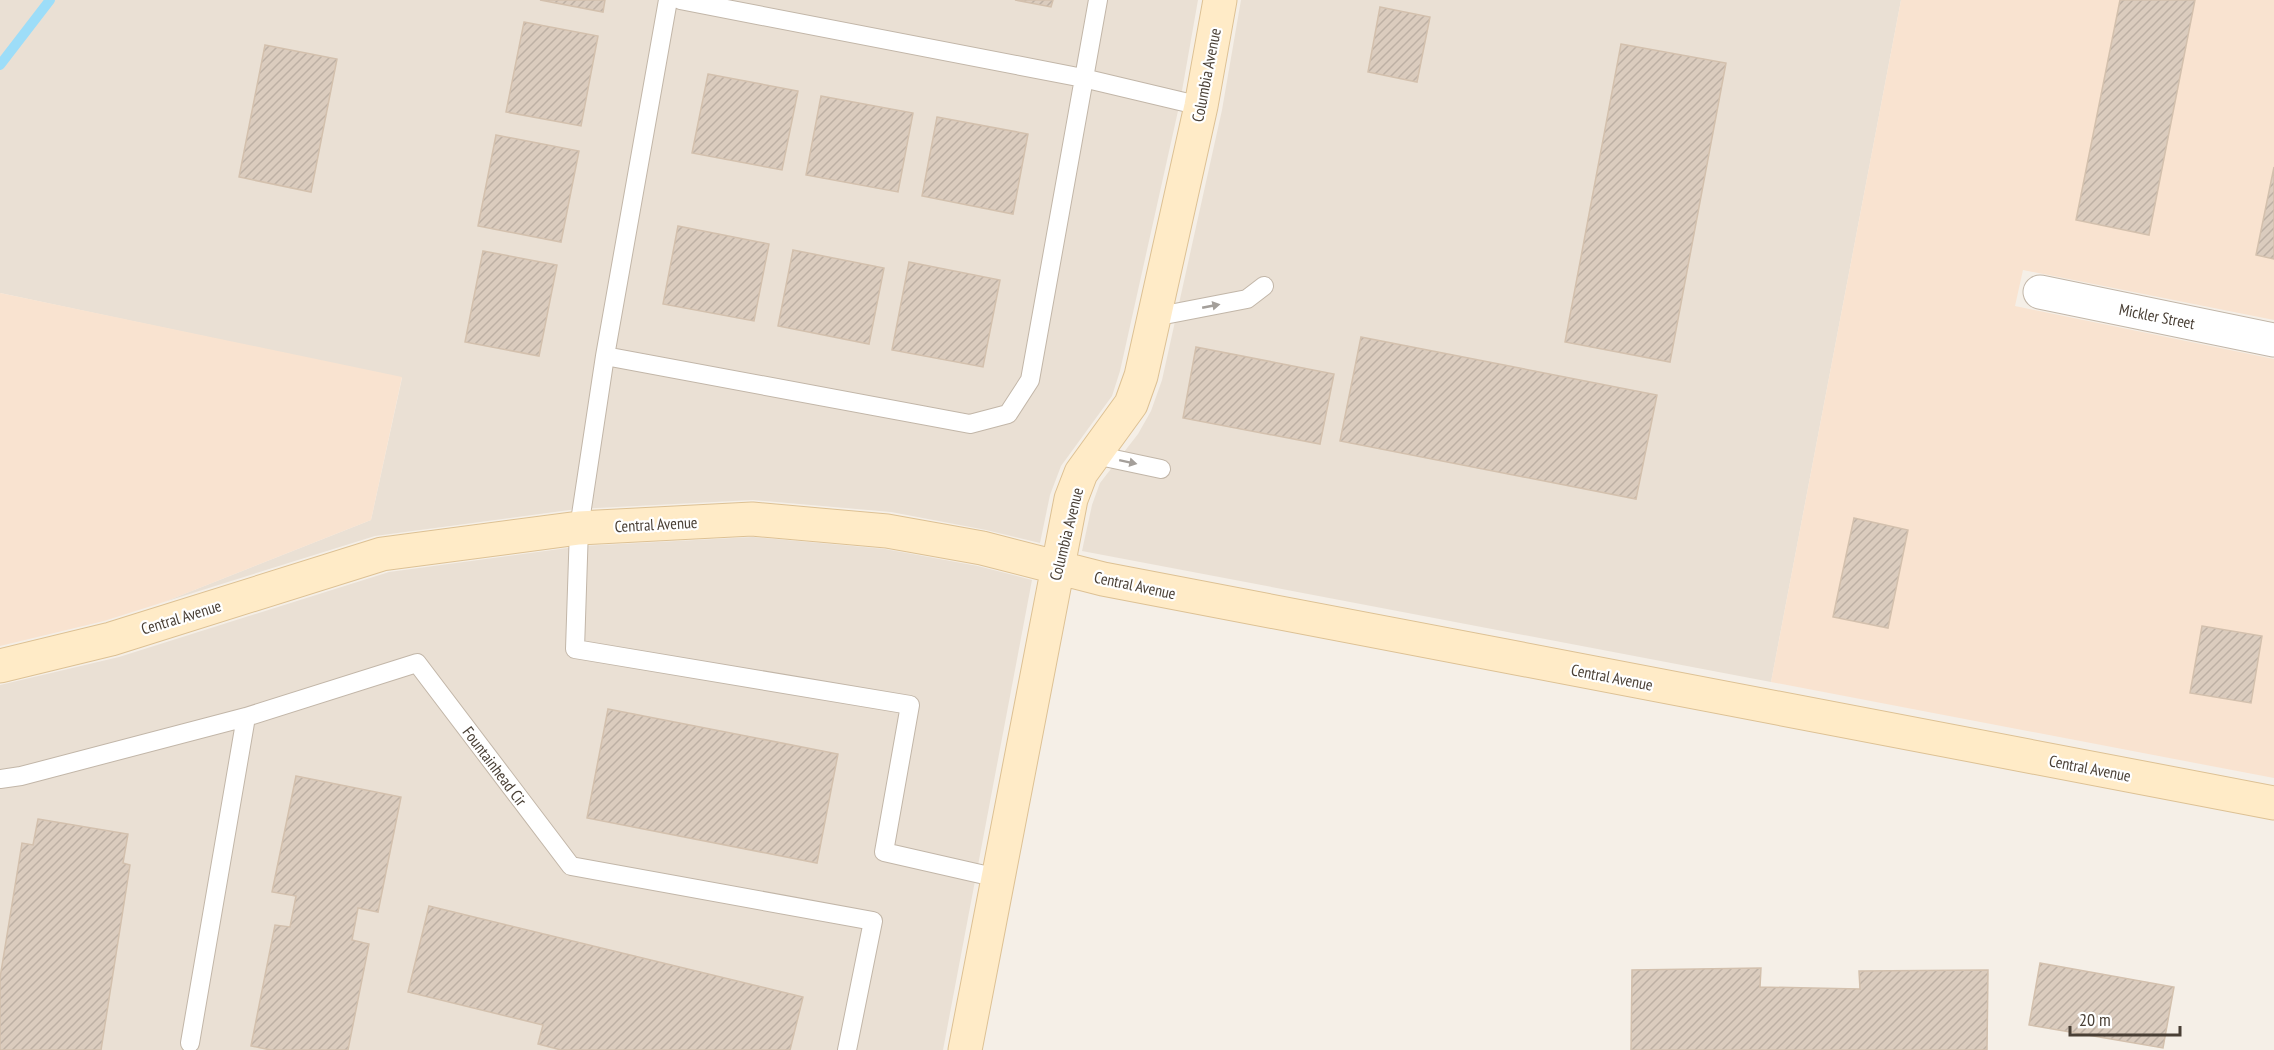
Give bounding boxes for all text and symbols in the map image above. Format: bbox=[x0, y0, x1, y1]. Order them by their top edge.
street label: Columbia Avenue bbox=[1187, 26, 1225, 124]
street label: Mickler Street bbox=[2117, 299, 2197, 333]
one-way arrow bbox=[1202, 301, 1221, 310]
one-way arrow bbox=[1118, 458, 1137, 467]
street label: Columbia Avenue bbox=[1045, 485, 1087, 583]
street label: Central Avenue bbox=[614, 512, 698, 536]
street label: Central Avenue bbox=[1092, 567, 1178, 603]
street label: Central Avenue bbox=[138, 595, 224, 639]
street label: Central Avenue bbox=[1569, 659, 1655, 695]
street label: Fountainhead Cir bbox=[459, 722, 532, 810]
street label: Central Avenue bbox=[2047, 750, 2133, 786]
scale bar bbox=[2070, 999, 2180, 1037]
text: 20 m bbox=[2079, 1008, 2111, 1031]

